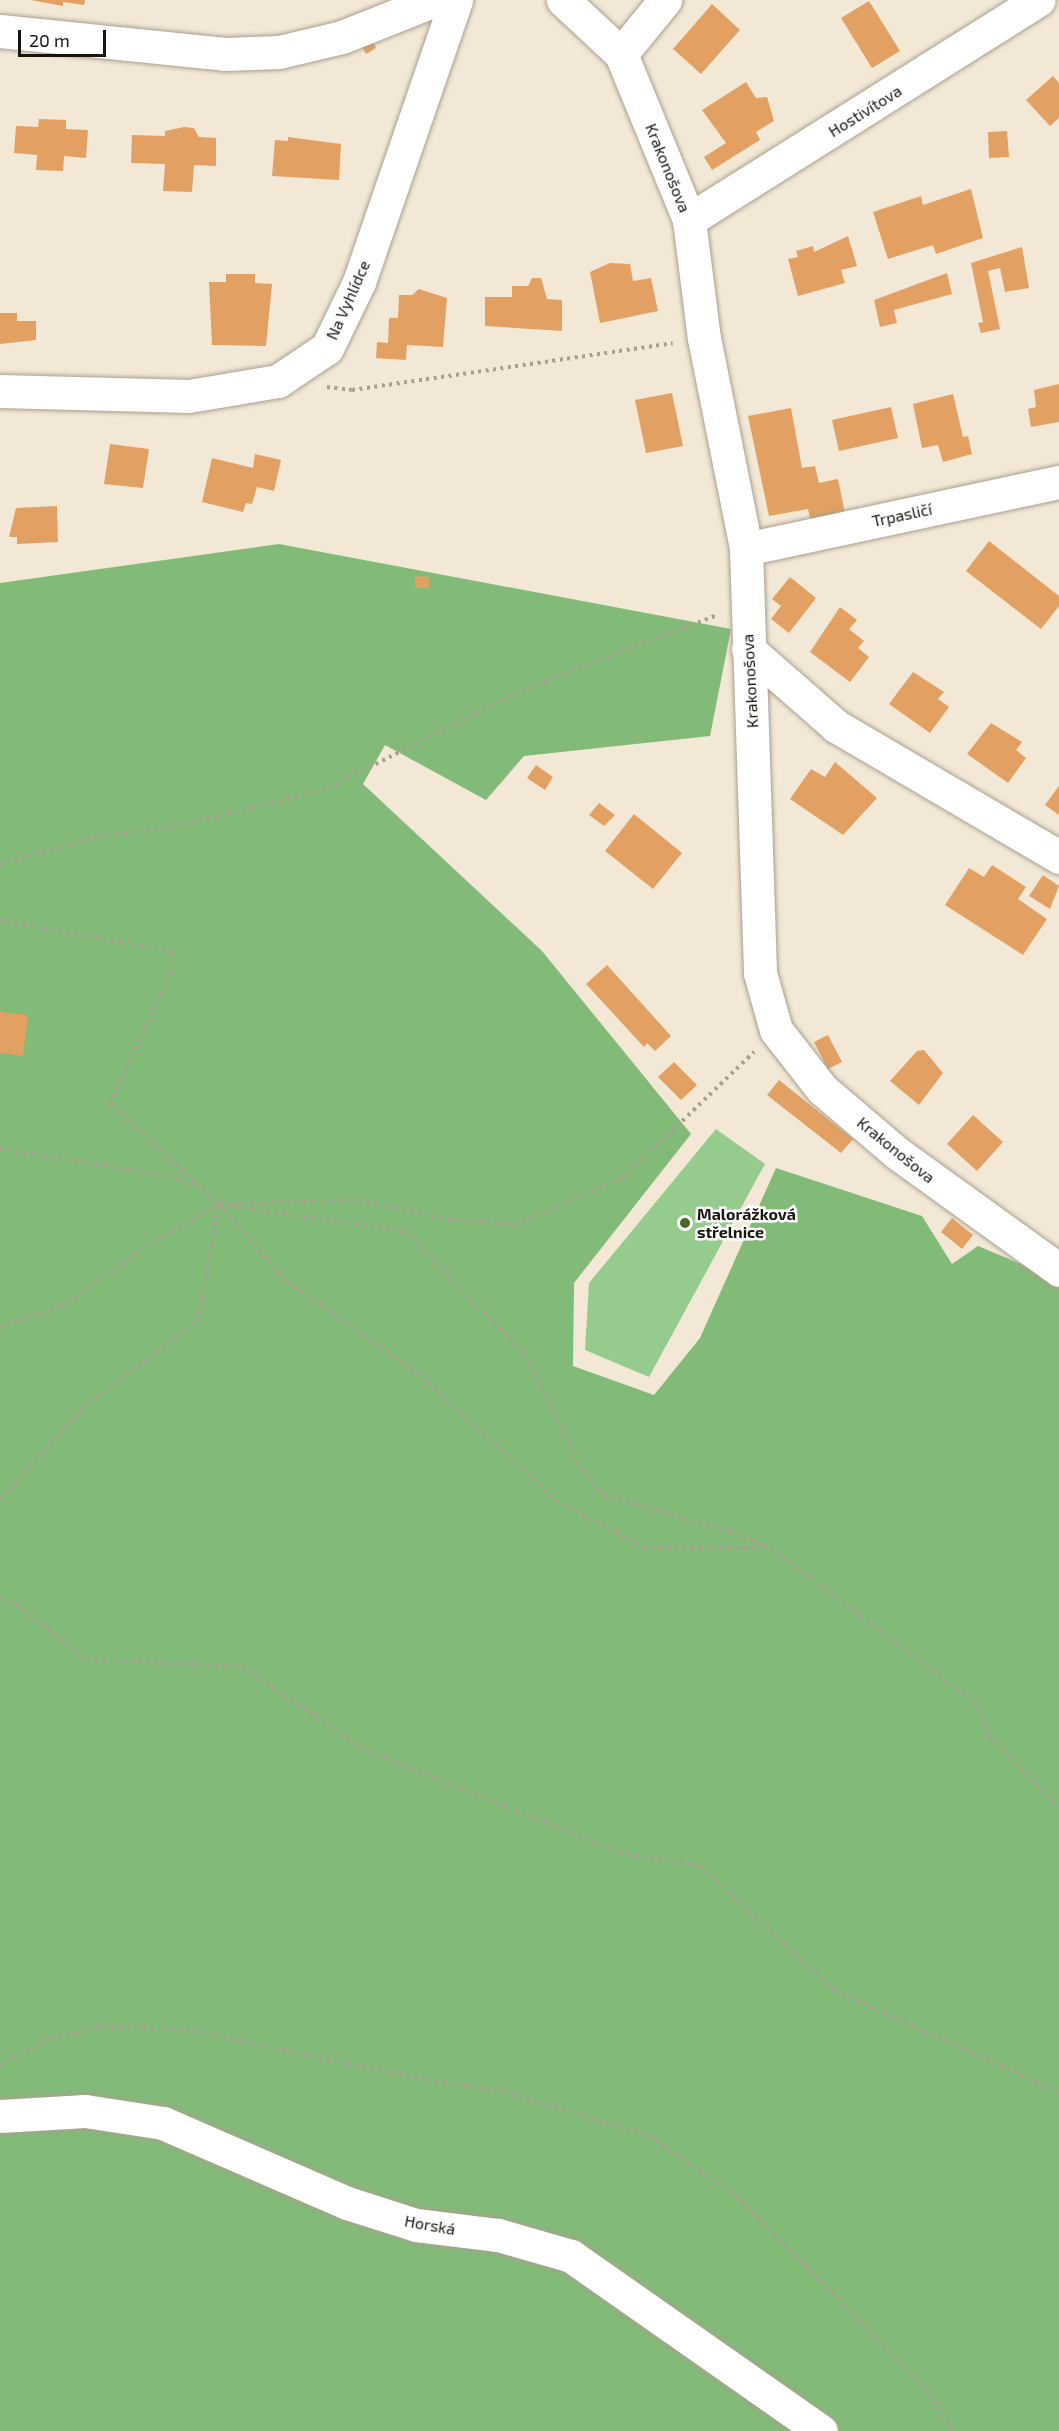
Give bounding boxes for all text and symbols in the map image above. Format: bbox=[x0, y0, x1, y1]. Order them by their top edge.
scale bar bbox=[21, 18, 110, 56]
text: 20 m bbox=[29, 29, 70, 51]
street label: Hostivítova bbox=[825, 81, 905, 141]
street label: Krakonošova bbox=[641, 121, 695, 215]
street label: Na Vyhlídce bbox=[322, 257, 374, 343]
street label: Trpasličí bbox=[870, 499, 934, 531]
street label: Krakonošova bbox=[738, 633, 762, 729]
street label: Krakonošova bbox=[853, 1113, 939, 1187]
place label: Malorážková střelnice bbox=[697, 1204, 796, 1242]
marker: Malorážková střelnice bbox=[678, 1216, 692, 1230]
street label: Horská bbox=[403, 2211, 457, 2239]

